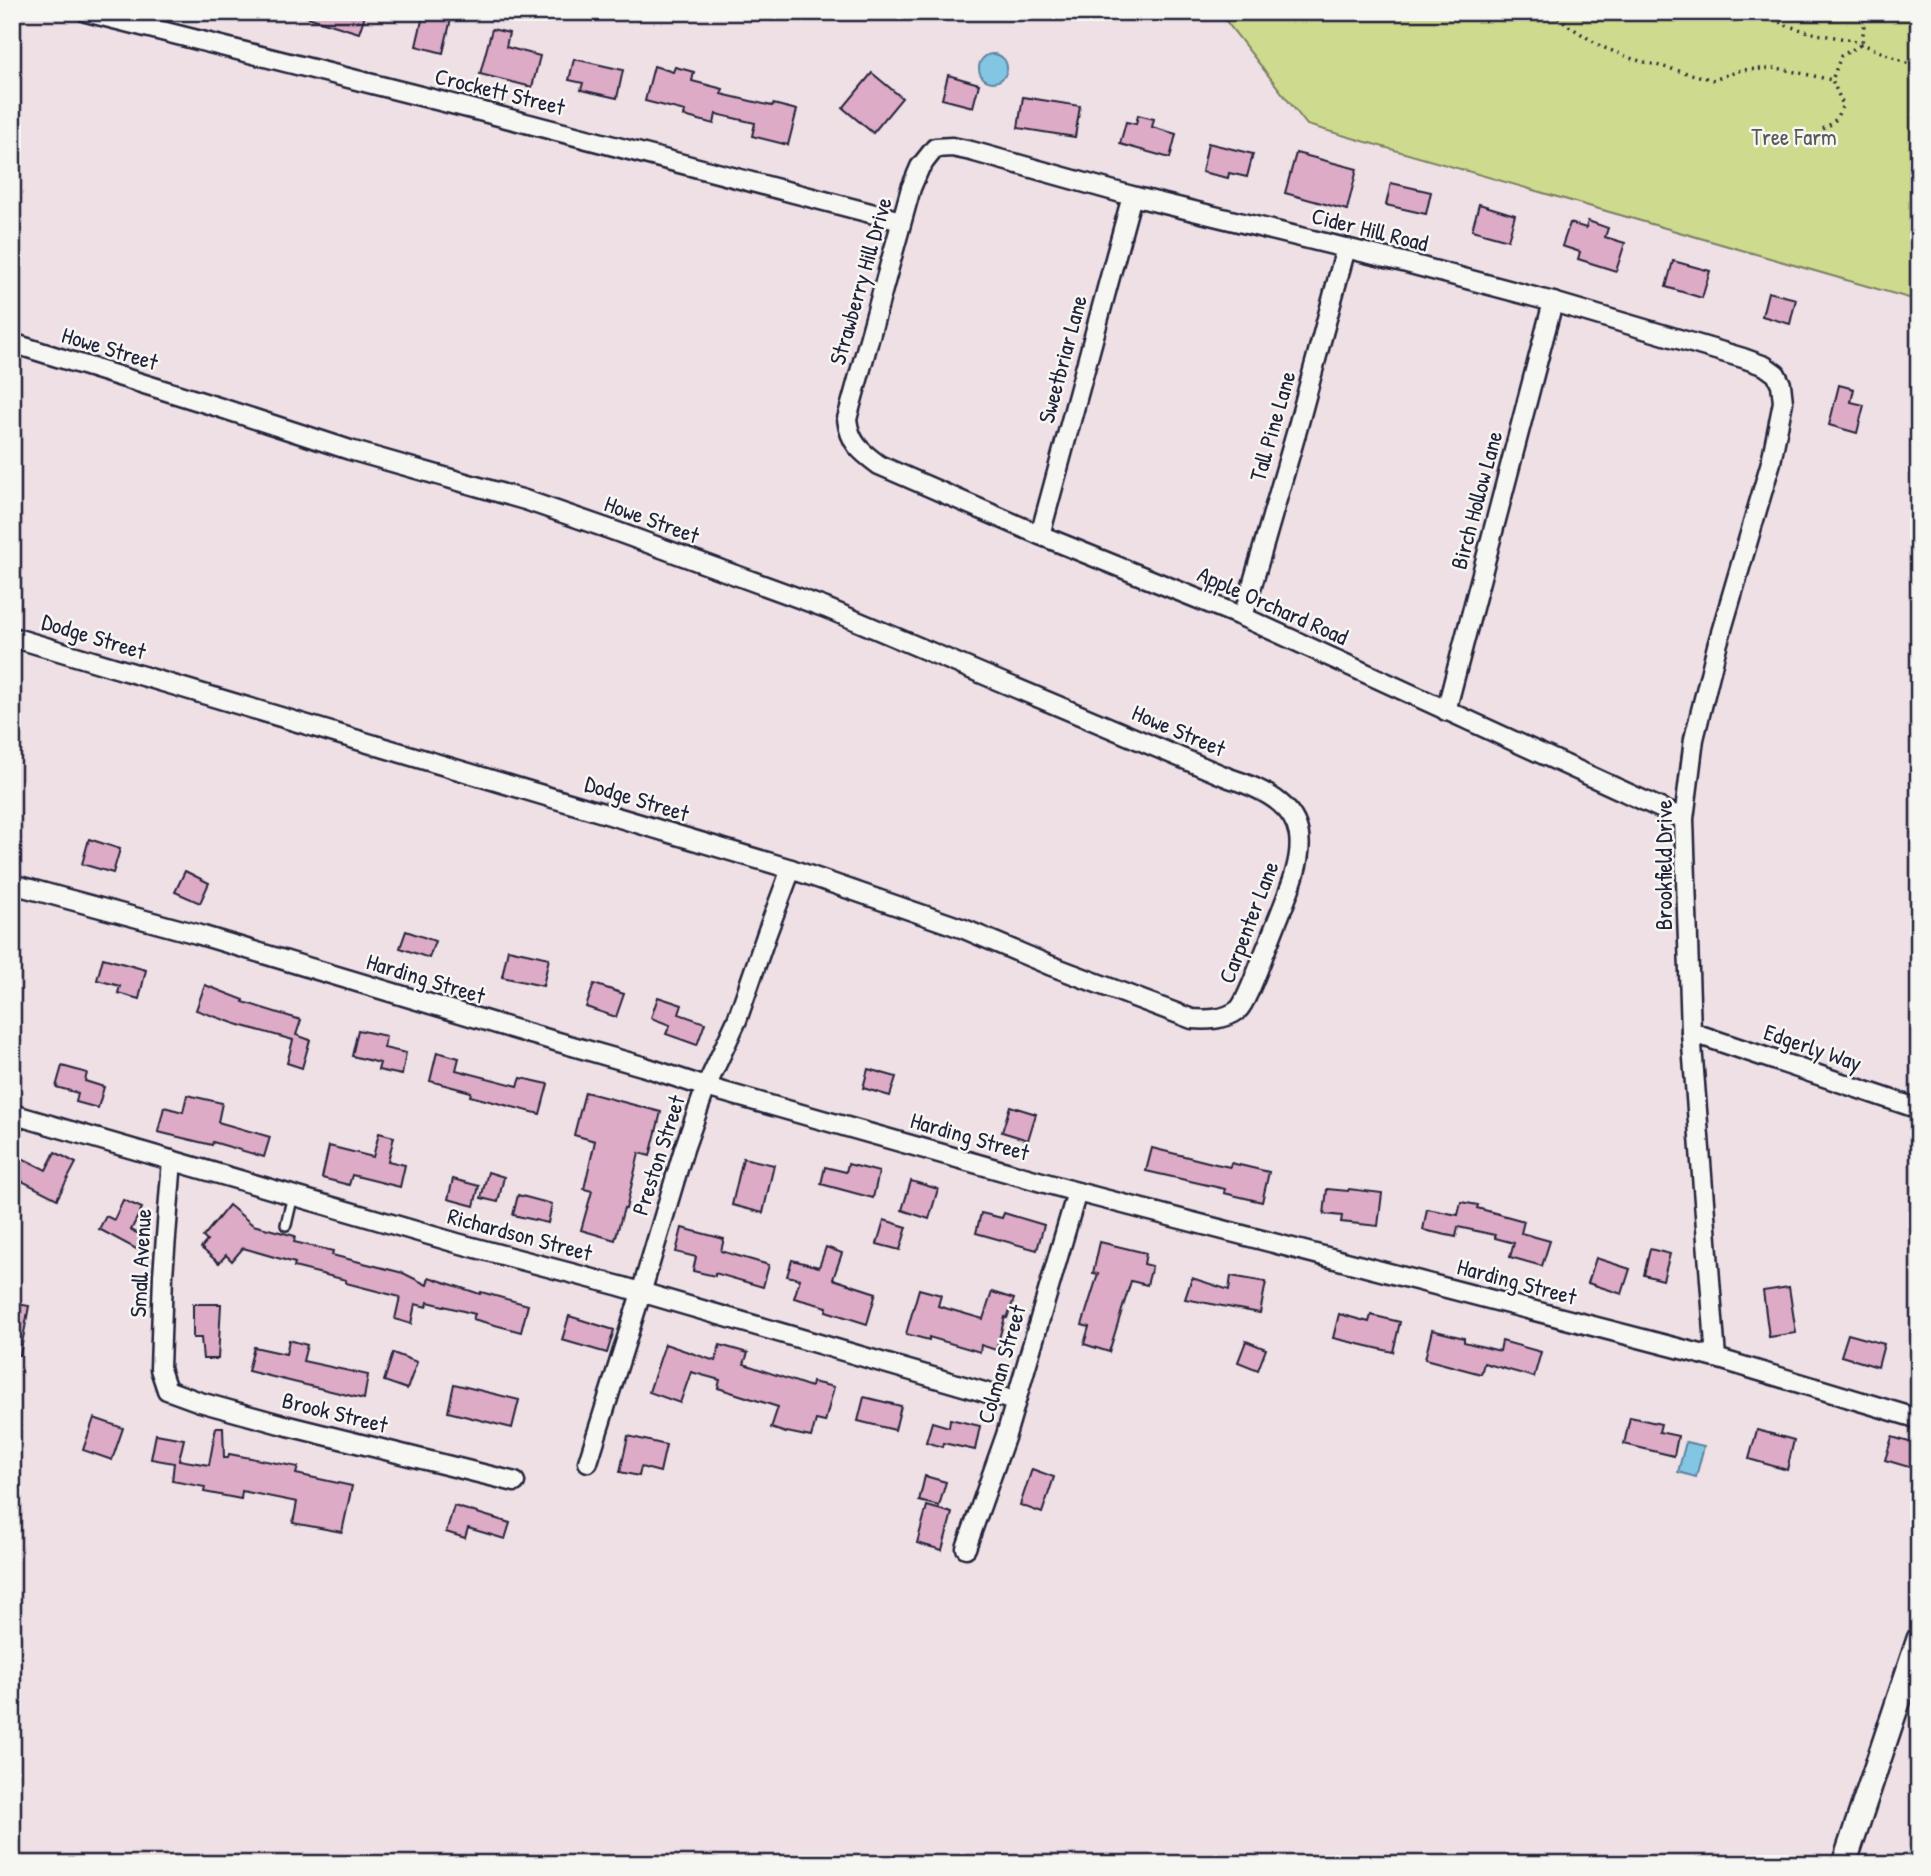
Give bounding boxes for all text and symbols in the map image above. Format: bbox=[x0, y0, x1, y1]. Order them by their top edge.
street label: Crockett Street bbox=[432, 60, 569, 122]
park label: Tree Farm bbox=[1751, 121, 1837, 152]
street label: Strawberry Hill Drive bbox=[821, 194, 899, 368]
street label: Cider Hill Road bbox=[1309, 200, 1431, 258]
street label: Sweetbriar Lane bbox=[1030, 292, 1094, 426]
street label: Howe Street bbox=[58, 319, 163, 378]
street label: Tall Pine Lane bbox=[1242, 367, 1302, 485]
street label: Birch Hollow Lane bbox=[1443, 427, 1509, 573]
street label: Howe Street bbox=[600, 488, 705, 551]
street label: Apple Orchard Road bbox=[1193, 558, 1353, 652]
street label: Dodge Street bbox=[38, 605, 151, 667]
street label: Howe Street bbox=[1128, 696, 1231, 764]
street label: Dodge Street bbox=[581, 767, 694, 829]
street label: Brookfield Drive bbox=[1648, 800, 1679, 930]
street label: Carpenter Lane bbox=[1211, 857, 1285, 987]
street label: Harding Street bbox=[363, 945, 490, 1011]
street label: Edgerly Way bbox=[1760, 1016, 1866, 1078]
street label: Preston Street bbox=[624, 1090, 692, 1219]
street label: Harding Street bbox=[907, 1104, 1034, 1168]
street label: Richardson Street bbox=[444, 1200, 597, 1268]
street label: Small Avenue bbox=[122, 1208, 158, 1318]
street label: Harding Street bbox=[1454, 1250, 1581, 1312]
street label: Colman Street bbox=[969, 1300, 1033, 1427]
street label: Brook Street bbox=[279, 1384, 392, 1440]

